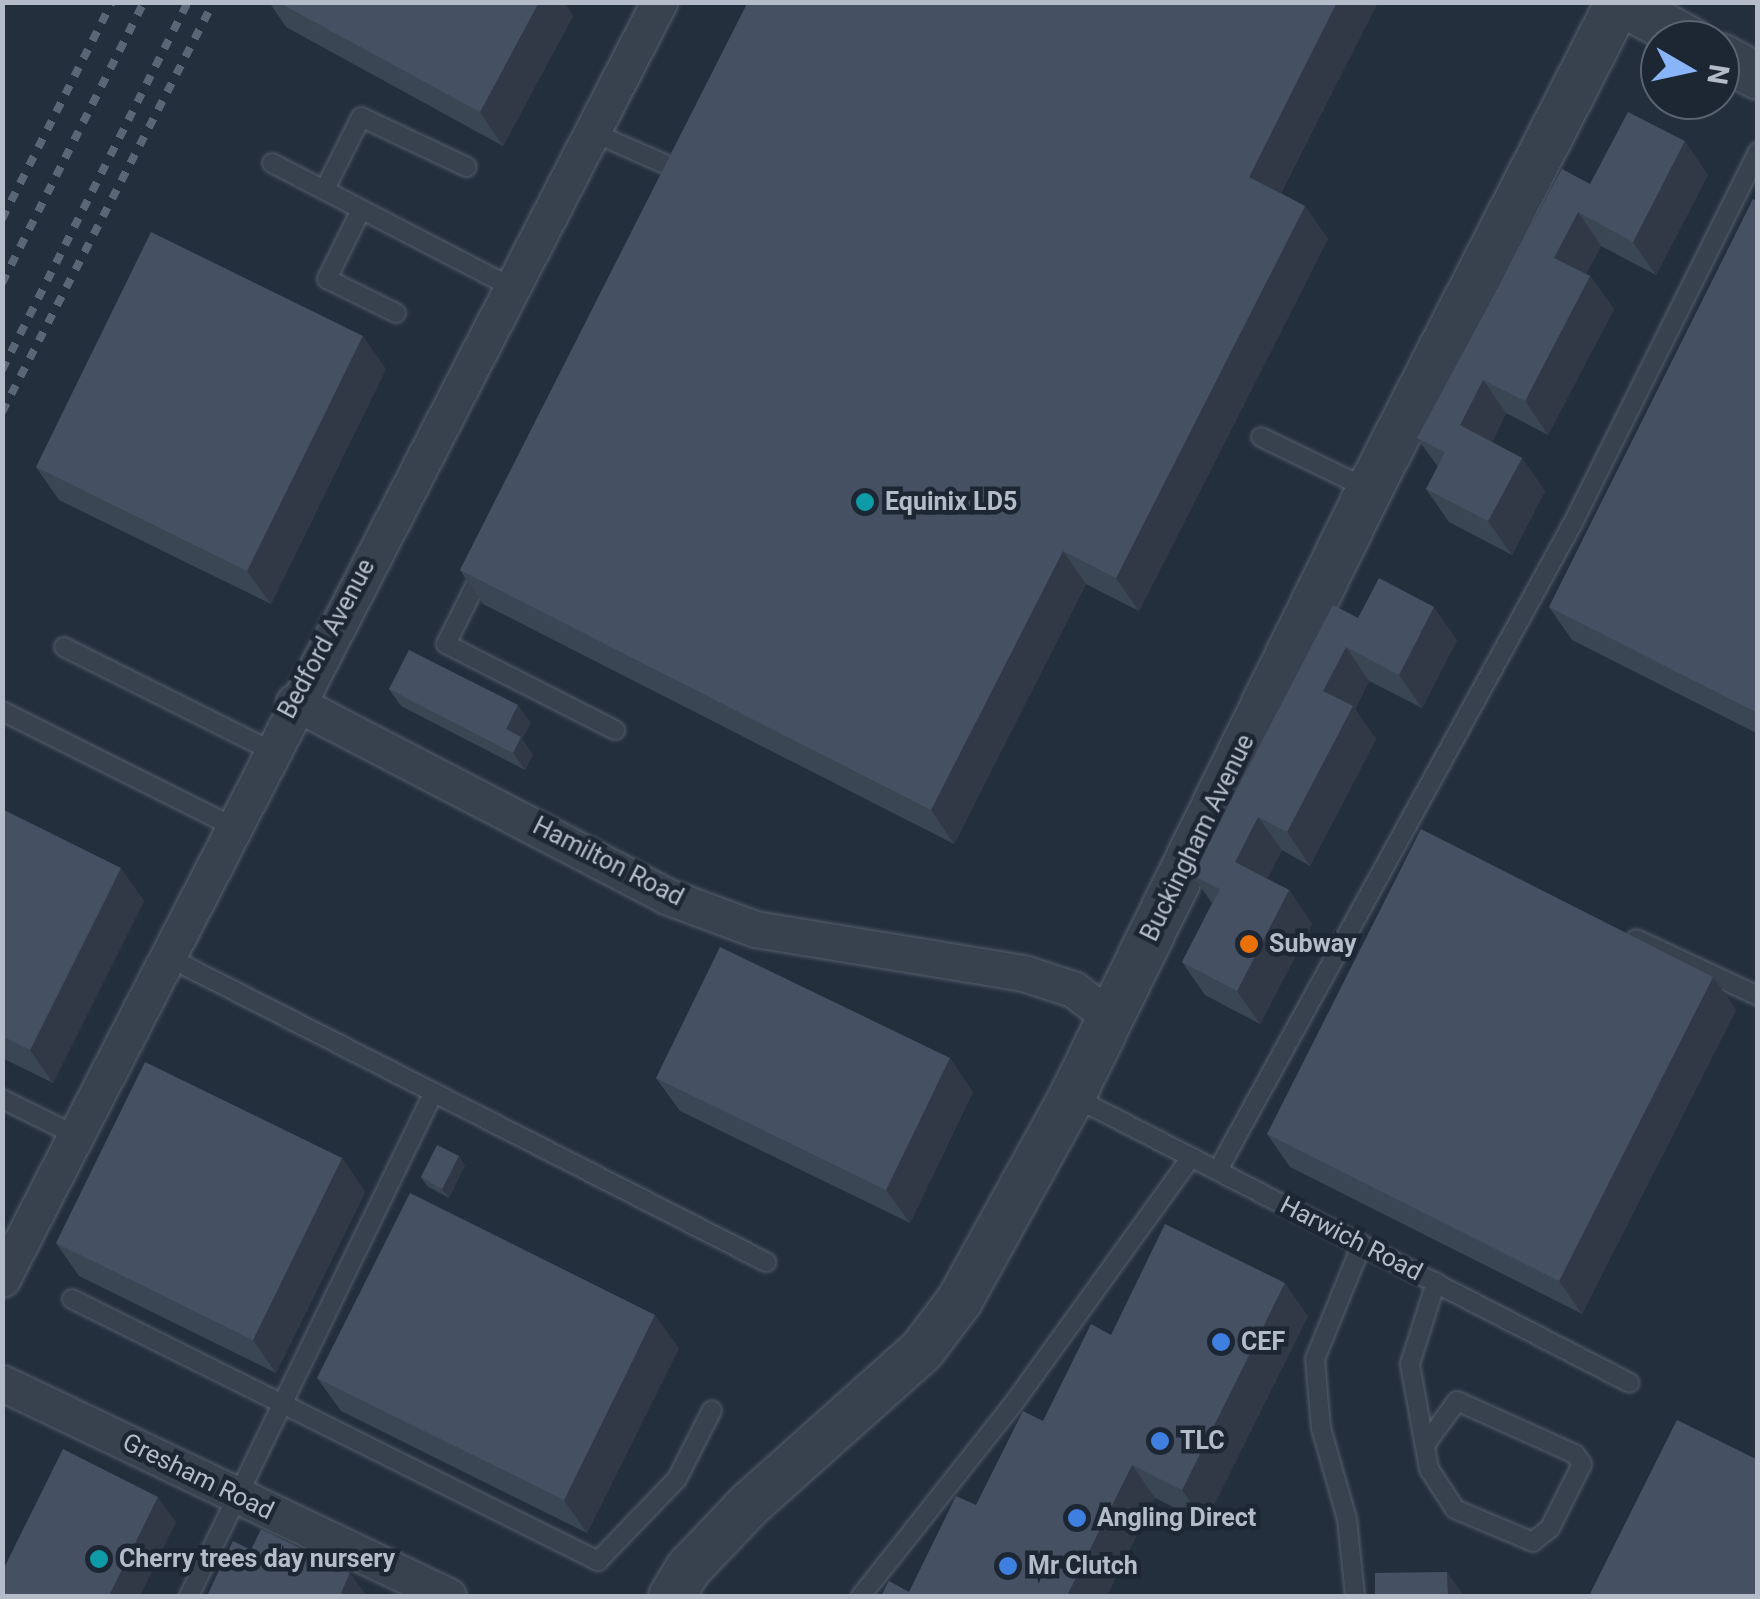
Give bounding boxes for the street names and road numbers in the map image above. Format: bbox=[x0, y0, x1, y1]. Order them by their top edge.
street label: Bedford Avenue bbox=[272, 554, 382, 724]
street label: Buckingham Avenue bbox=[1135, 730, 1261, 946]
street label: Hamilton Road bbox=[528, 811, 688, 913]
street label: Harwich Road bbox=[1275, 1190, 1427, 1288]
street label: Gresham Road bbox=[118, 1428, 278, 1526]

